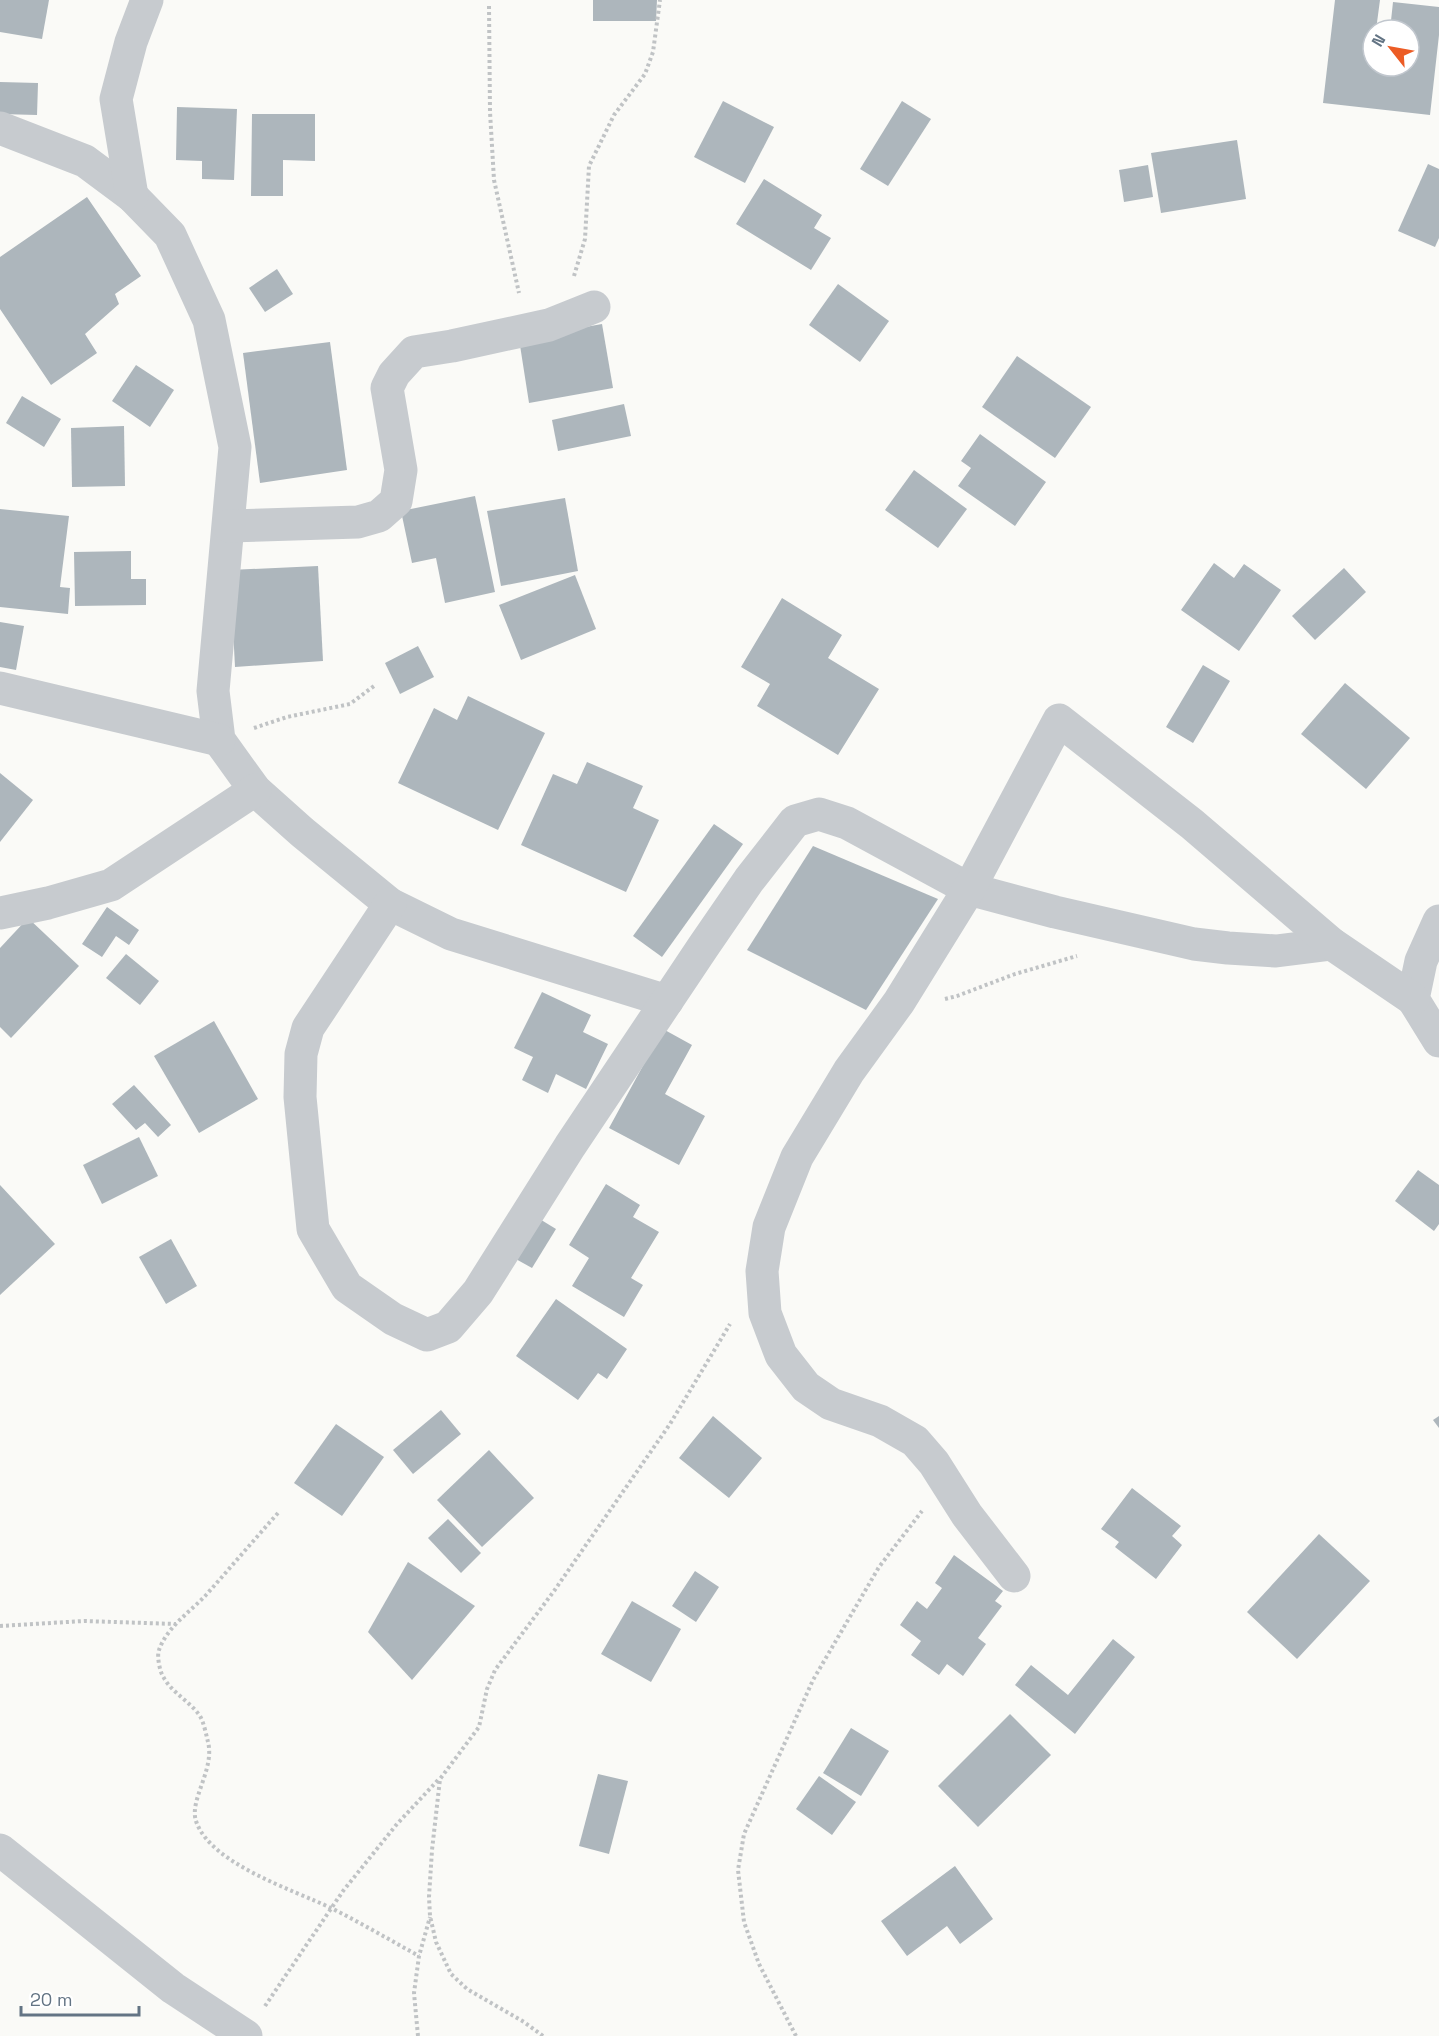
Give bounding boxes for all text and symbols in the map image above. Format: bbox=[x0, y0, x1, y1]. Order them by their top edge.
north arrow bbox=[1361, 18, 1421, 78]
text: N bbox=[1367, 31, 1390, 51]
scale bar bbox=[21, 1979, 140, 2017]
text: 20 m bbox=[30, 1988, 73, 2011]

